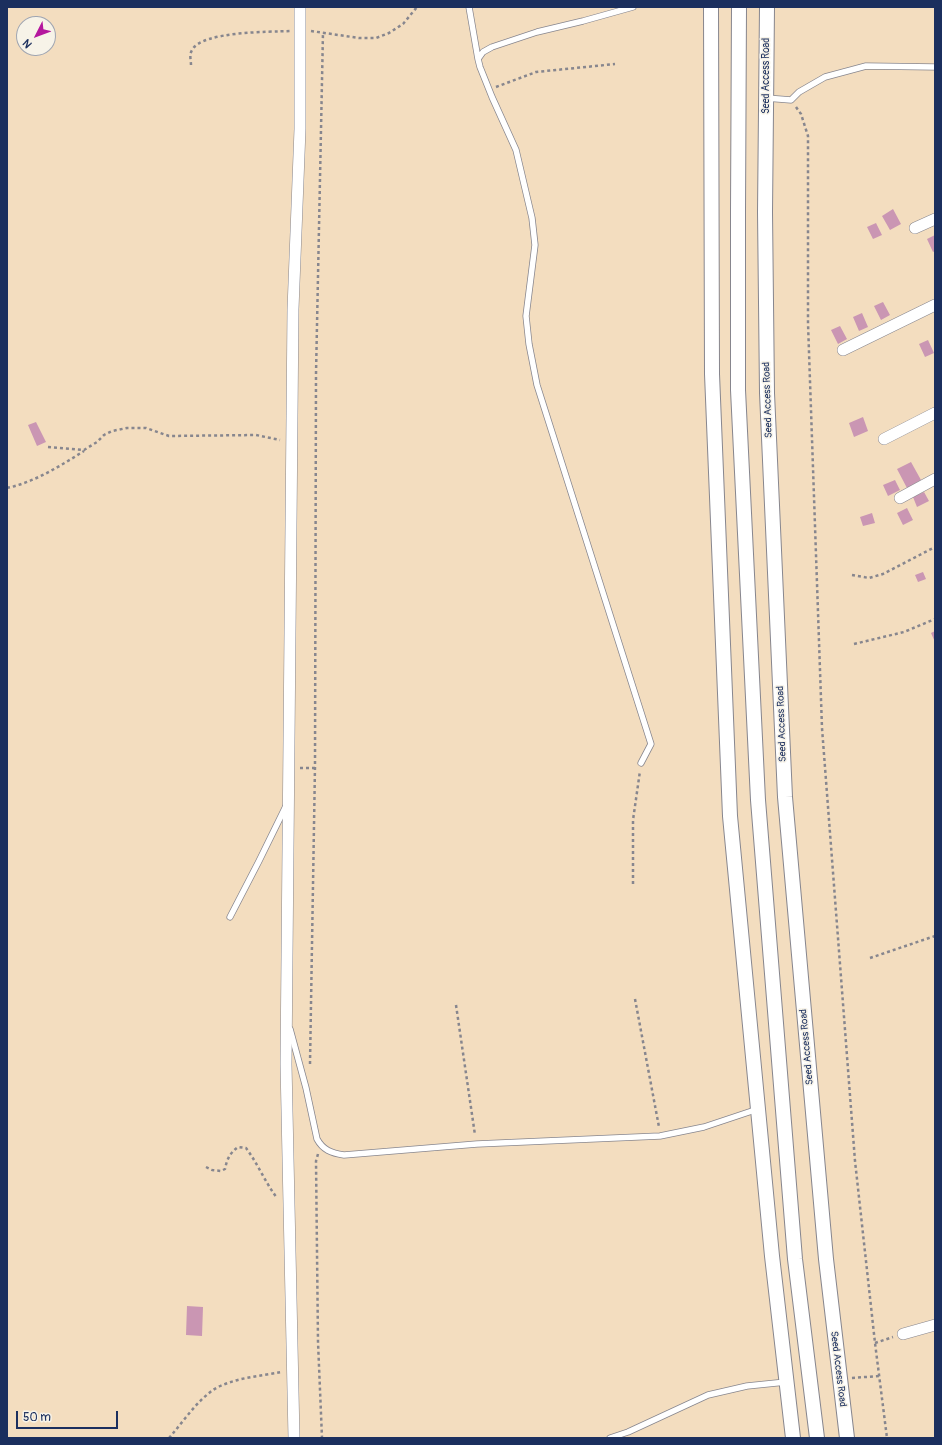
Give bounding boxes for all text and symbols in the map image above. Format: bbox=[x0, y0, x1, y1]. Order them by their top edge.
north arrow bbox=[16, 16, 56, 56]
text: N bbox=[20, 37, 35, 51]
street label: Seed Access Road bbox=[760, 38, 772, 114]
street label: Seed Access Road bbox=[761, 362, 775, 438]
street label: Seed Access Road bbox=[775, 686, 789, 762]
street label: Seed Access Road bbox=[798, 1009, 816, 1085]
street label: Seed Access Road bbox=[827, 1330, 849, 1408]
scale bar bbox=[18, 1403, 120, 1429]
text: 50 m bbox=[23, 1410, 51, 1425]

